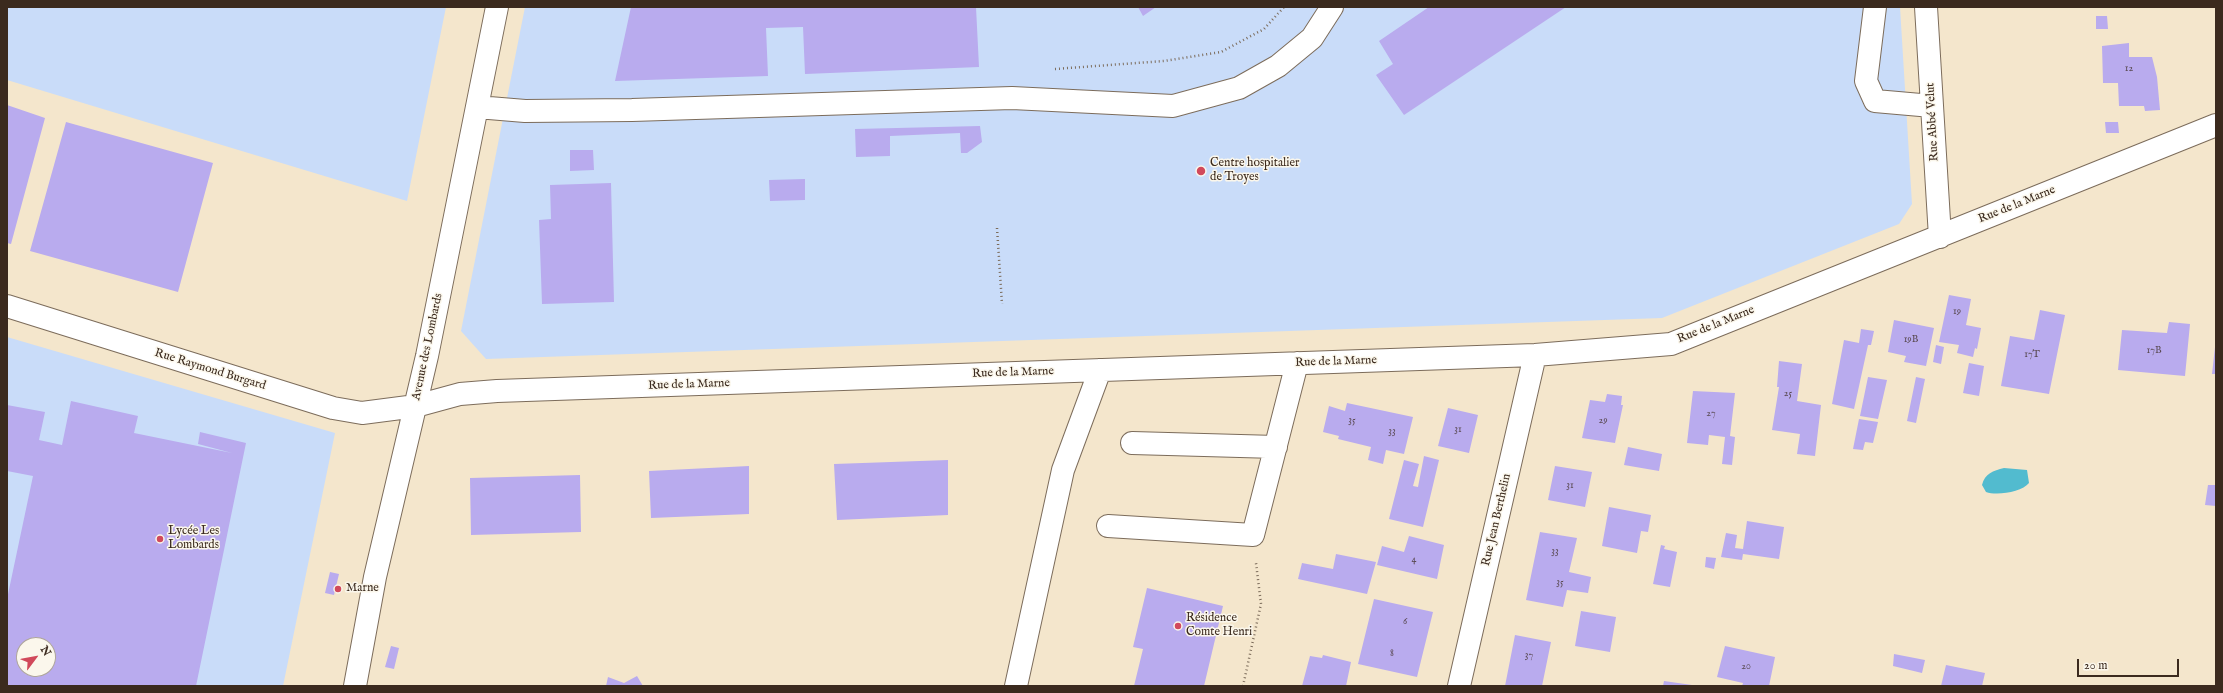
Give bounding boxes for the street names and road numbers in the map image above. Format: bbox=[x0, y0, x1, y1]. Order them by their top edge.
street label: Rue Abbé Velut bbox=[1924, 82, 1942, 162]
street label: Rue de la Marne bbox=[1976, 183, 2058, 227]
street label: Avenue des Lombards bbox=[410, 292, 446, 402]
street label: Rue de la Marne bbox=[1675, 303, 1757, 347]
street label: Rue Raymond Burgard bbox=[153, 346, 267, 394]
street label: Rue de la Marne bbox=[1295, 353, 1377, 371]
street label: Rue de la Marne bbox=[972, 364, 1054, 382]
street label: Rue de la Marne bbox=[648, 376, 730, 394]
street label: Rue Jean Berthelin bbox=[1479, 472, 1515, 568]

